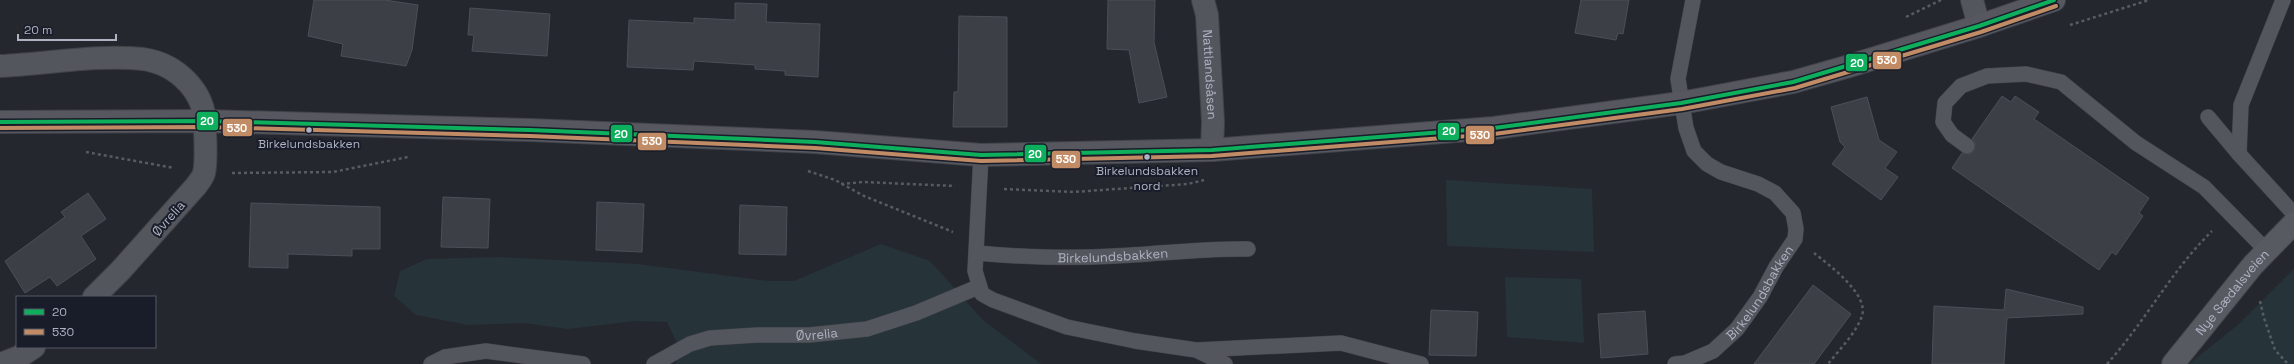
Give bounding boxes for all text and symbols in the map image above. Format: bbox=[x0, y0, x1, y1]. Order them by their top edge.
scale bar bbox=[18, 16, 116, 42]
text: 20 m bbox=[24, 22, 52, 38]
street label: Nattlandsåsen bbox=[1199, 29, 1221, 120]
line badge: 530 bbox=[1872, 51, 1902, 70]
line badge: 20 bbox=[1845, 53, 1868, 72]
text: 530 bbox=[1877, 53, 1897, 67]
text: 20 bbox=[1850, 56, 1864, 70]
line badge: 20 bbox=[196, 111, 219, 131]
text: 20 bbox=[200, 114, 214, 128]
line badge: 530 bbox=[222, 118, 253, 137]
text: 530 bbox=[227, 121, 247, 135]
line badge: 20 bbox=[1437, 122, 1460, 141]
line badge: 20 bbox=[610, 124, 633, 143]
text: 20 bbox=[1442, 124, 1456, 138]
marker: Birkelundsbakken bbox=[304, 125, 314, 135]
line badge: 530 bbox=[1465, 125, 1495, 145]
text: 20 bbox=[614, 127, 628, 141]
text: 530 bbox=[1470, 128, 1490, 142]
line badge: 530 bbox=[637, 132, 667, 151]
text: 530 bbox=[642, 134, 662, 148]
place label: Birkelundsbakken bbox=[258, 136, 360, 152]
line badge: 20 bbox=[1024, 144, 1047, 163]
text: 20 bbox=[1028, 147, 1042, 161]
line badge: 530 bbox=[1051, 150, 1081, 169]
text: 530 bbox=[1056, 152, 1076, 166]
marker: Birkelundsbakken nord bbox=[1142, 152, 1152, 162]
place label: Birkelundsbakken nord bbox=[1096, 163, 1198, 194]
street label: Øvrelia bbox=[148, 197, 189, 240]
street label: Birkelundsbakken bbox=[1722, 242, 1797, 344]
street label: Birkelundsbakken bbox=[1057, 244, 1169, 266]
street label: Nye Sædalsveien bbox=[2192, 246, 2273, 339]
legend bbox=[16, 296, 156, 348]
text: 20 bbox=[52, 304, 67, 320]
text: 530 bbox=[52, 324, 74, 340]
street label: Øvrelia bbox=[796, 324, 839, 344]

